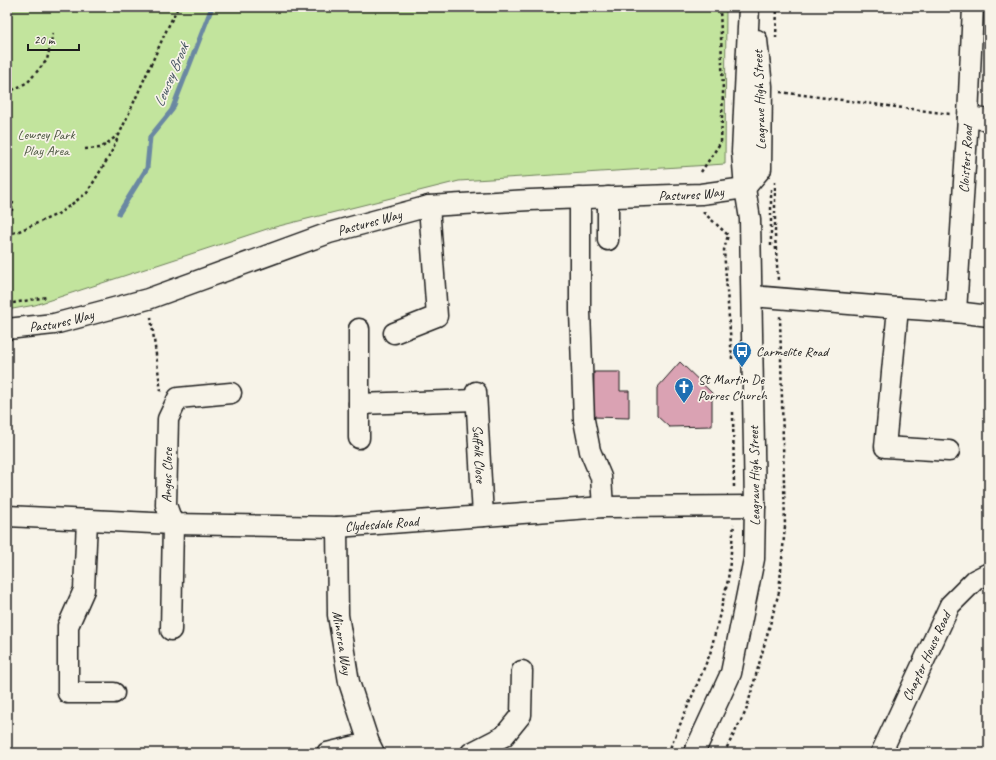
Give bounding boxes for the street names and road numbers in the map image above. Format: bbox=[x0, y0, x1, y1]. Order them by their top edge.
street label: Leagrave High Street bbox=[749, 48, 770, 150]
street label: Cloisters Road bbox=[955, 123, 977, 193]
street label: Pastures Way bbox=[658, 183, 726, 204]
street label: Pastures Way bbox=[336, 206, 404, 239]
street label: Pastures Way bbox=[28, 306, 97, 336]
street label: Suffolk Close bbox=[469, 425, 489, 485]
street label: Leagrave High Street bbox=[745, 425, 764, 526]
street label: Angus Close bbox=[158, 446, 176, 503]
street label: Clydesdale Road bbox=[344, 513, 422, 535]
street label: Chapter House Road bbox=[899, 607, 956, 704]
street label: Minorca Way bbox=[328, 610, 356, 677]

